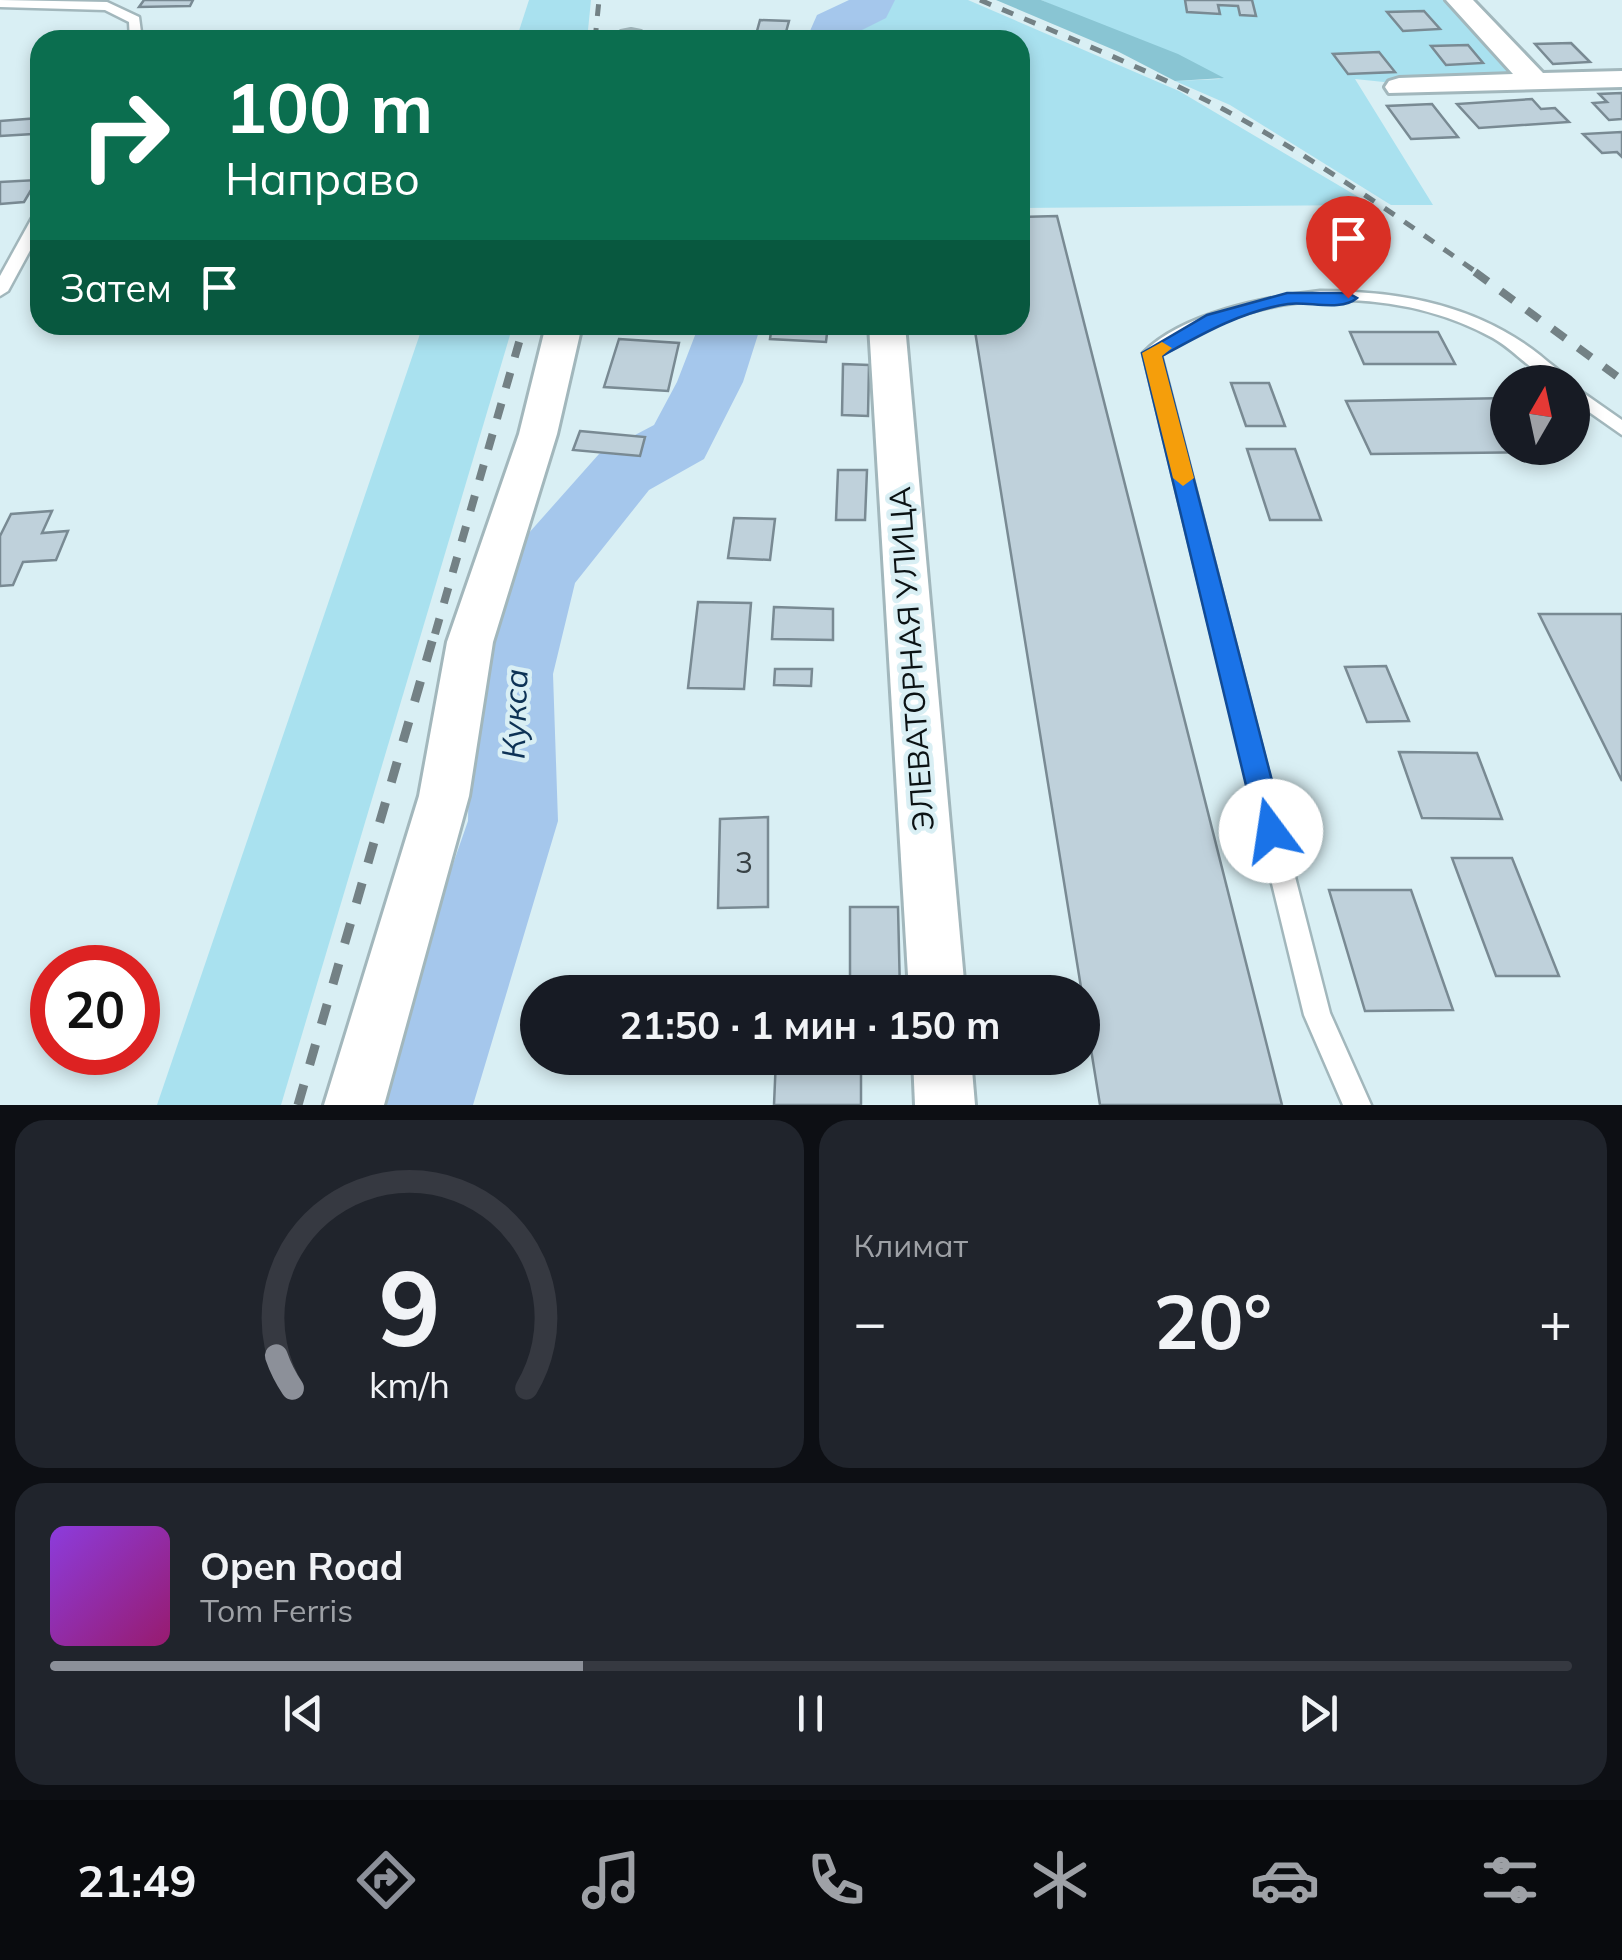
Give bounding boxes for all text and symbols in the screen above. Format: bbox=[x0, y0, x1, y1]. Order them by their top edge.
text: 100 m bbox=[225, 63, 433, 151]
icon: right bbox=[60, 70, 190, 200]
text: Направо bbox=[225, 150, 420, 206]
pin bbox=[1306, 196, 1391, 299]
icon: arrive bbox=[1321, 211, 1376, 266]
icon: arrive bbox=[192, 260, 247, 315]
text: Затем bbox=[60, 264, 172, 312]
north arrow bbox=[1490, 365, 1590, 465]
map controls bbox=[1490, 365, 1590, 465]
street label: ЭЛЕВАТОРНАЯ УЛИЦА bbox=[880, 486, 942, 833]
water label: Кукса bbox=[492, 668, 536, 760]
position arrow bbox=[1219, 779, 1323, 883]
house number: 3 bbox=[735, 843, 753, 881]
speed limit sign: 20 bbox=[30, 945, 160, 1075]
text: 21:50 · 1 мин · 150 m bbox=[620, 1001, 1000, 1049]
text: Климат bbox=[854, 1225, 968, 1265]
text: 9 bbox=[378, 1241, 440, 1372]
text: 20° bbox=[1154, 1274, 1272, 1368]
text: − bbox=[854, 1287, 887, 1356]
text: + bbox=[1539, 1287, 1572, 1356]
text: km/h bbox=[369, 1362, 450, 1407]
text: Open Road bbox=[200, 1542, 403, 1590]
text: Tom Ferris bbox=[200, 1590, 353, 1630]
icon: previous bbox=[276, 1686, 331, 1741]
icon: pause bbox=[783, 1686, 838, 1741]
icon: next bbox=[1291, 1686, 1346, 1741]
icon: directions bbox=[351, 1845, 421, 1915]
icon: music bbox=[576, 1845, 646, 1915]
icon: phone bbox=[801, 1845, 871, 1915]
icon: climate bbox=[1025, 1845, 1095, 1915]
icon: car bbox=[1250, 1845, 1320, 1915]
icon: filters bbox=[1475, 1845, 1545, 1915]
text: 21:49 bbox=[77, 1852, 197, 1908]

